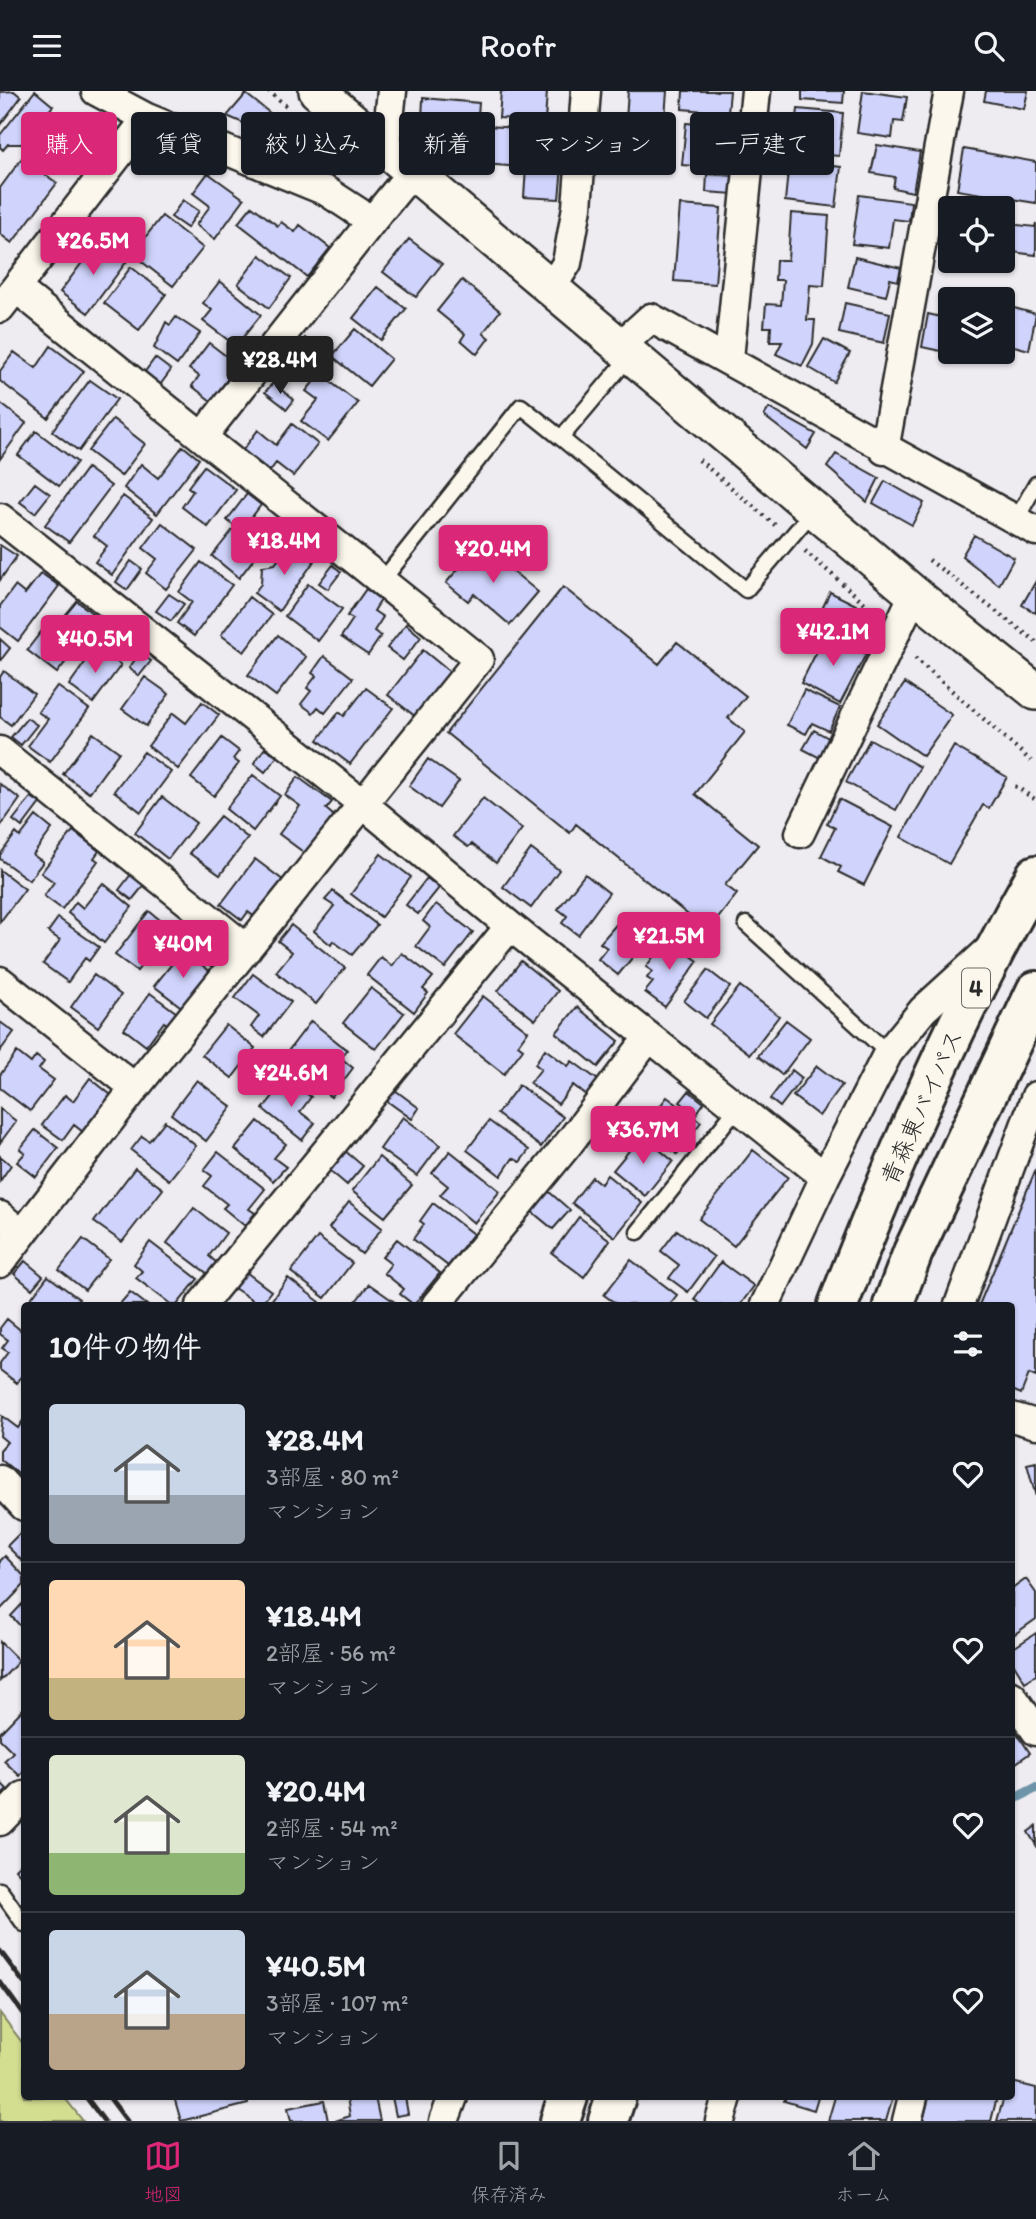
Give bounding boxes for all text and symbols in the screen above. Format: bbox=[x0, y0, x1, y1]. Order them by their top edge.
icon: menu bbox=[28, 27, 66, 65]
text: Roofr bbox=[480, 27, 556, 65]
icon: search bbox=[970, 27, 1008, 65]
chip: 購入 bbox=[21, 112, 117, 175]
chip: 賃貸 bbox=[131, 112, 227, 175]
chip: 絞り込み bbox=[241, 112, 385, 175]
chip: 新着 bbox=[399, 112, 495, 175]
chip: マンション bbox=[509, 112, 676, 175]
chip: 一戸建て bbox=[690, 112, 834, 175]
map controls bbox=[938, 196, 1015, 364]
button: locate bbox=[938, 196, 1015, 273]
pin: ¥26.5M bbox=[36, 218, 150, 277]
text: ¥26.5M bbox=[57, 226, 129, 254]
button: layers bbox=[938, 287, 1015, 364]
pin: ¥28.4M bbox=[223, 337, 337, 396]
text: ¥28.4M bbox=[242, 345, 318, 373]
pin: ¥18.4M bbox=[227, 517, 341, 577]
pin: ¥20.4M bbox=[436, 525, 550, 585]
text: ¥18.4M bbox=[247, 526, 321, 554]
text: ¥20.4M bbox=[455, 534, 531, 562]
pin: ¥42.1M bbox=[776, 609, 890, 668]
pin: ¥40.5M bbox=[38, 615, 152, 675]
text: ¥42.1M bbox=[796, 617, 870, 645]
text: ¥40.5M bbox=[57, 624, 133, 652]
pin: ¥21.5M bbox=[612, 913, 726, 972]
pin: ¥40M bbox=[142, 921, 224, 980]
text: ¥21.5M bbox=[633, 921, 705, 949]
text: ¥40M bbox=[154, 929, 212, 957]
road number: 4 bbox=[962, 968, 990, 1007]
street label: 青森東バイパス bbox=[874, 1024, 969, 1189]
pin: ¥24.6M bbox=[234, 1049, 348, 1109]
text: ¥24.6M bbox=[254, 1058, 328, 1086]
pin: ¥36.7M bbox=[586, 1107, 700, 1166]
text: ¥36.7M bbox=[607, 1115, 679, 1143]
icon: filters bbox=[949, 1325, 987, 1363]
text: 10件の物件 bbox=[49, 1328, 201, 1365]
text: ¥28.4M bbox=[266, 1421, 364, 1458]
icon: home bbox=[105, 1432, 189, 1516]
icon: heart bbox=[949, 1455, 987, 1493]
text: 3部屋 · 80 m² bbox=[266, 1463, 399, 1491]
text: マンション bbox=[266, 1497, 380, 1525]
text: ¥18.4M bbox=[266, 1597, 362, 1634]
icon: home bbox=[105, 1608, 189, 1692]
icon: heart bbox=[949, 1631, 987, 1669]
text: 2部屋 · 56 m² bbox=[266, 1639, 396, 1667]
text: マンション bbox=[266, 1673, 380, 1701]
text: ¥20.4M bbox=[266, 1772, 366, 1809]
icon: home bbox=[105, 1783, 189, 1867]
icon: heart bbox=[949, 1806, 987, 1844]
text: 2部屋 · 54 m² bbox=[266, 1814, 398, 1842]
text: マンション bbox=[266, 1848, 380, 1876]
text: ¥40.5M bbox=[266, 1947, 366, 1984]
icon: home bbox=[105, 1958, 189, 2042]
icon: heart bbox=[949, 1981, 987, 2019]
text: 3部屋 · 107 m² bbox=[266, 1989, 408, 2017]
text: マンション bbox=[266, 2023, 380, 2051]
tab: 地図 bbox=[144, 2137, 182, 2206]
tab: 保存済み bbox=[471, 2137, 547, 2206]
tab: ホーム bbox=[835, 2137, 892, 2206]

